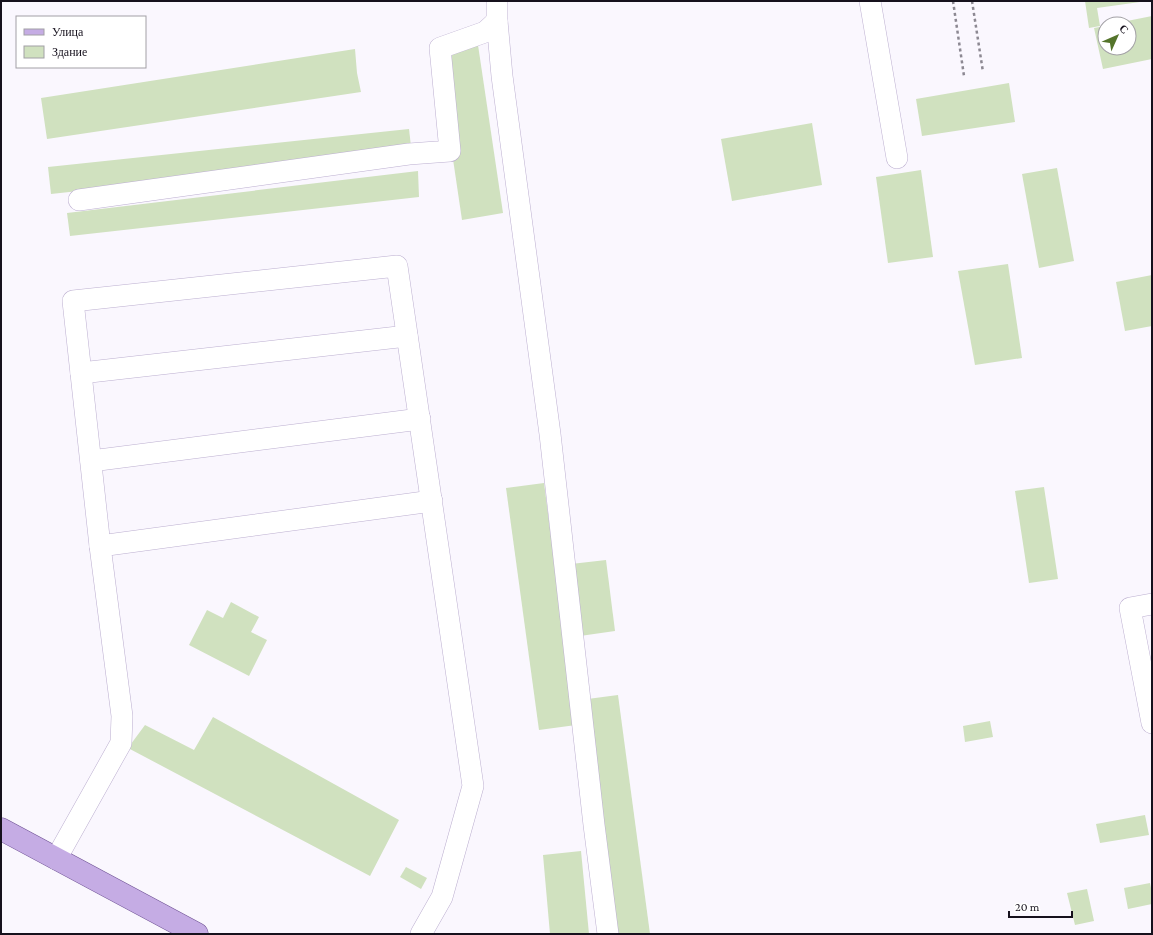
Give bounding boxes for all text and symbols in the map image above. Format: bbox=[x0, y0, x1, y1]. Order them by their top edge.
legend bbox=[16, 16, 146, 68]
north arrow bbox=[1097, 16, 1137, 56]
text: С bbox=[1117, 22, 1131, 36]
text: Улица bbox=[52, 25, 84, 39]
text: Здание bbox=[52, 45, 87, 59]
scale bar bbox=[1009, 893, 1072, 919]
text: 20 m bbox=[1015, 900, 1040, 914]

